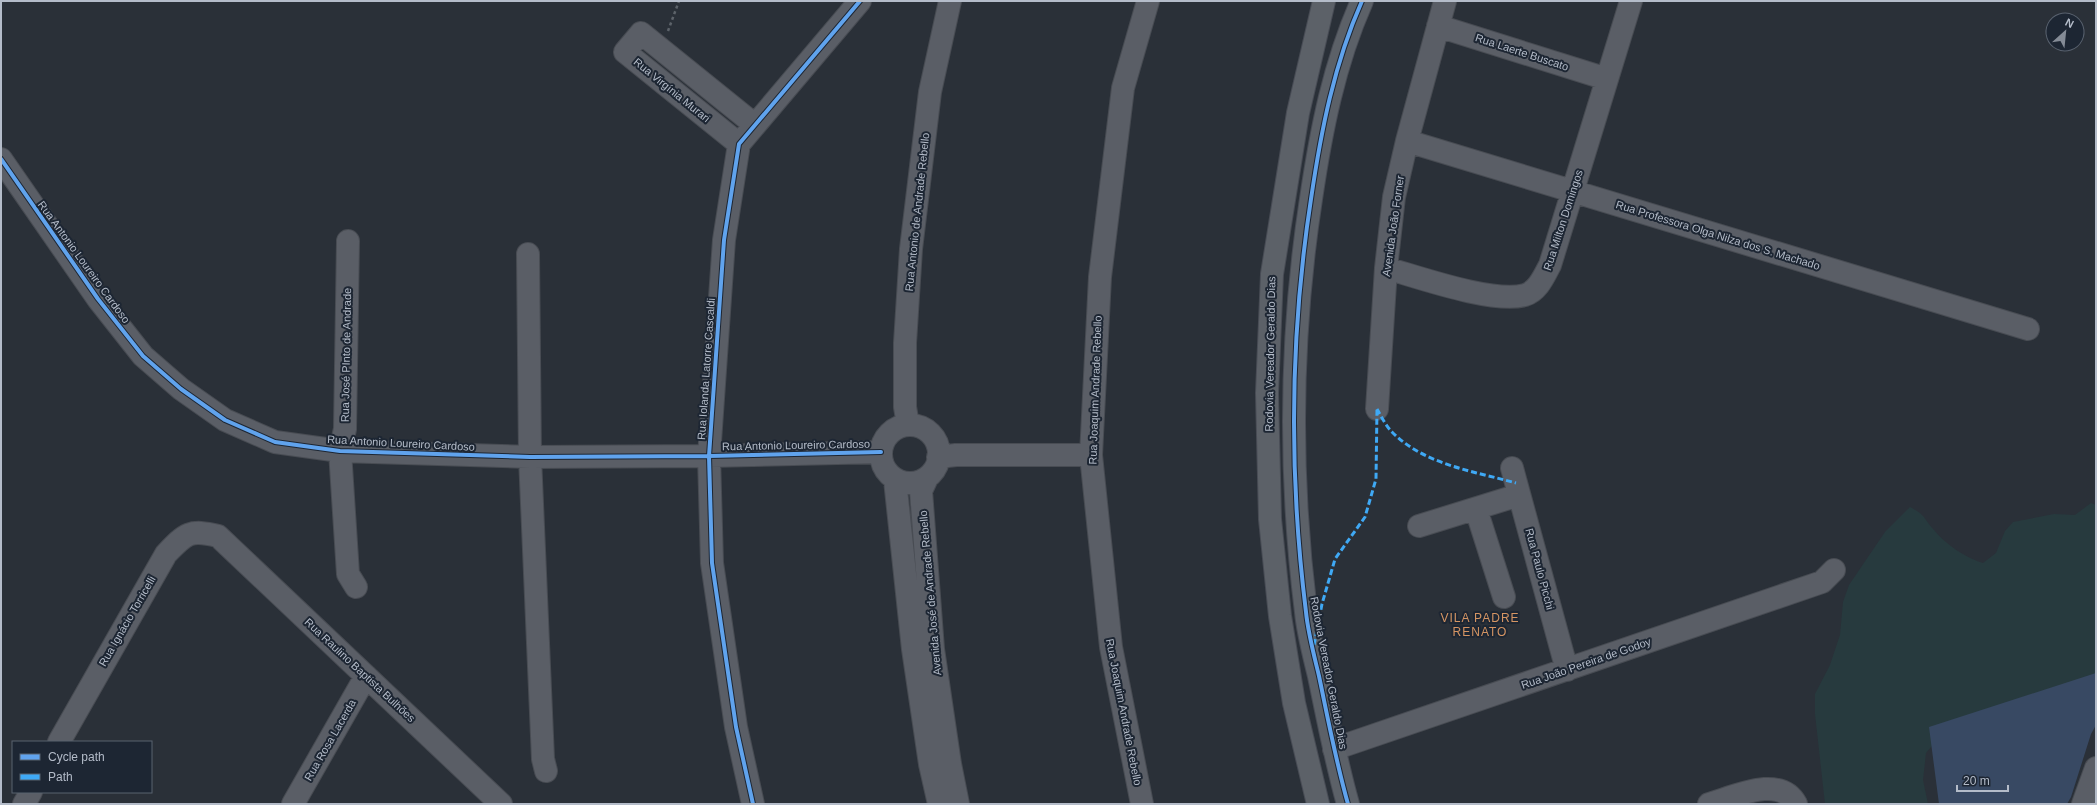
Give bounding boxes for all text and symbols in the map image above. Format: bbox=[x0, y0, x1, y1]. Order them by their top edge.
north arrow bbox=[2045, 12, 2085, 52]
text: N bbox=[2063, 16, 2076, 30]
street label: Rua Laerte Buscato bbox=[1474, 31, 1570, 73]
street label: Rua Virgínia Murari bbox=[631, 56, 713, 124]
street label: Rua Antonio de Andrade Rebello bbox=[903, 132, 931, 292]
street label: Rua Milton Domingos bbox=[1541, 168, 1585, 272]
street label: Avenida João Forner bbox=[1380, 174, 1406, 277]
street label: Rua Professora Olga Nilza dos S. Machado bbox=[1615, 198, 1821, 272]
street label: Rua Antonio Loureiro Cardoso bbox=[36, 199, 132, 325]
street label: Rodovia Vereador Geraldo Dias bbox=[1263, 276, 1277, 432]
street label: Rua José PInto de Andrade bbox=[339, 288, 353, 422]
street label: Rua Iolanda Latorre Cascaldi bbox=[695, 298, 717, 440]
street label: Rua Joaquim Andrade Rebello bbox=[1086, 315, 1104, 465]
street label: Rua Antonio Loureiro Cardoso bbox=[327, 433, 475, 453]
street label: Rua Antonio Loureiro Cardoso bbox=[722, 438, 870, 452]
street label: Avenida José de Andrade Rebello bbox=[917, 510, 943, 676]
street label: Rua Paulo Picchi bbox=[1523, 527, 1557, 611]
street label: Rua Ignácio Torricelli bbox=[96, 574, 158, 668]
street label: Rodovia Vereador Geraldo Dias bbox=[1308, 596, 1350, 751]
district label: VILA PADRE RENATO bbox=[1440, 611, 1520, 639]
street label: Rua Raulino Baptista Bulhões bbox=[302, 616, 418, 725]
street label: Rua João Pereira de Godoy bbox=[1520, 635, 1653, 691]
street label: Rua Joaquim Andrade Rebello bbox=[1104, 638, 1144, 786]
street label: Rua Rosa Lacerda bbox=[302, 697, 359, 783]
legend bbox=[12, 741, 152, 793]
text: Cycle path bbox=[48, 750, 105, 764]
scale bar bbox=[1957, 767, 2008, 793]
text: Path bbox=[48, 770, 73, 784]
text: 20 m bbox=[1963, 774, 1990, 788]

